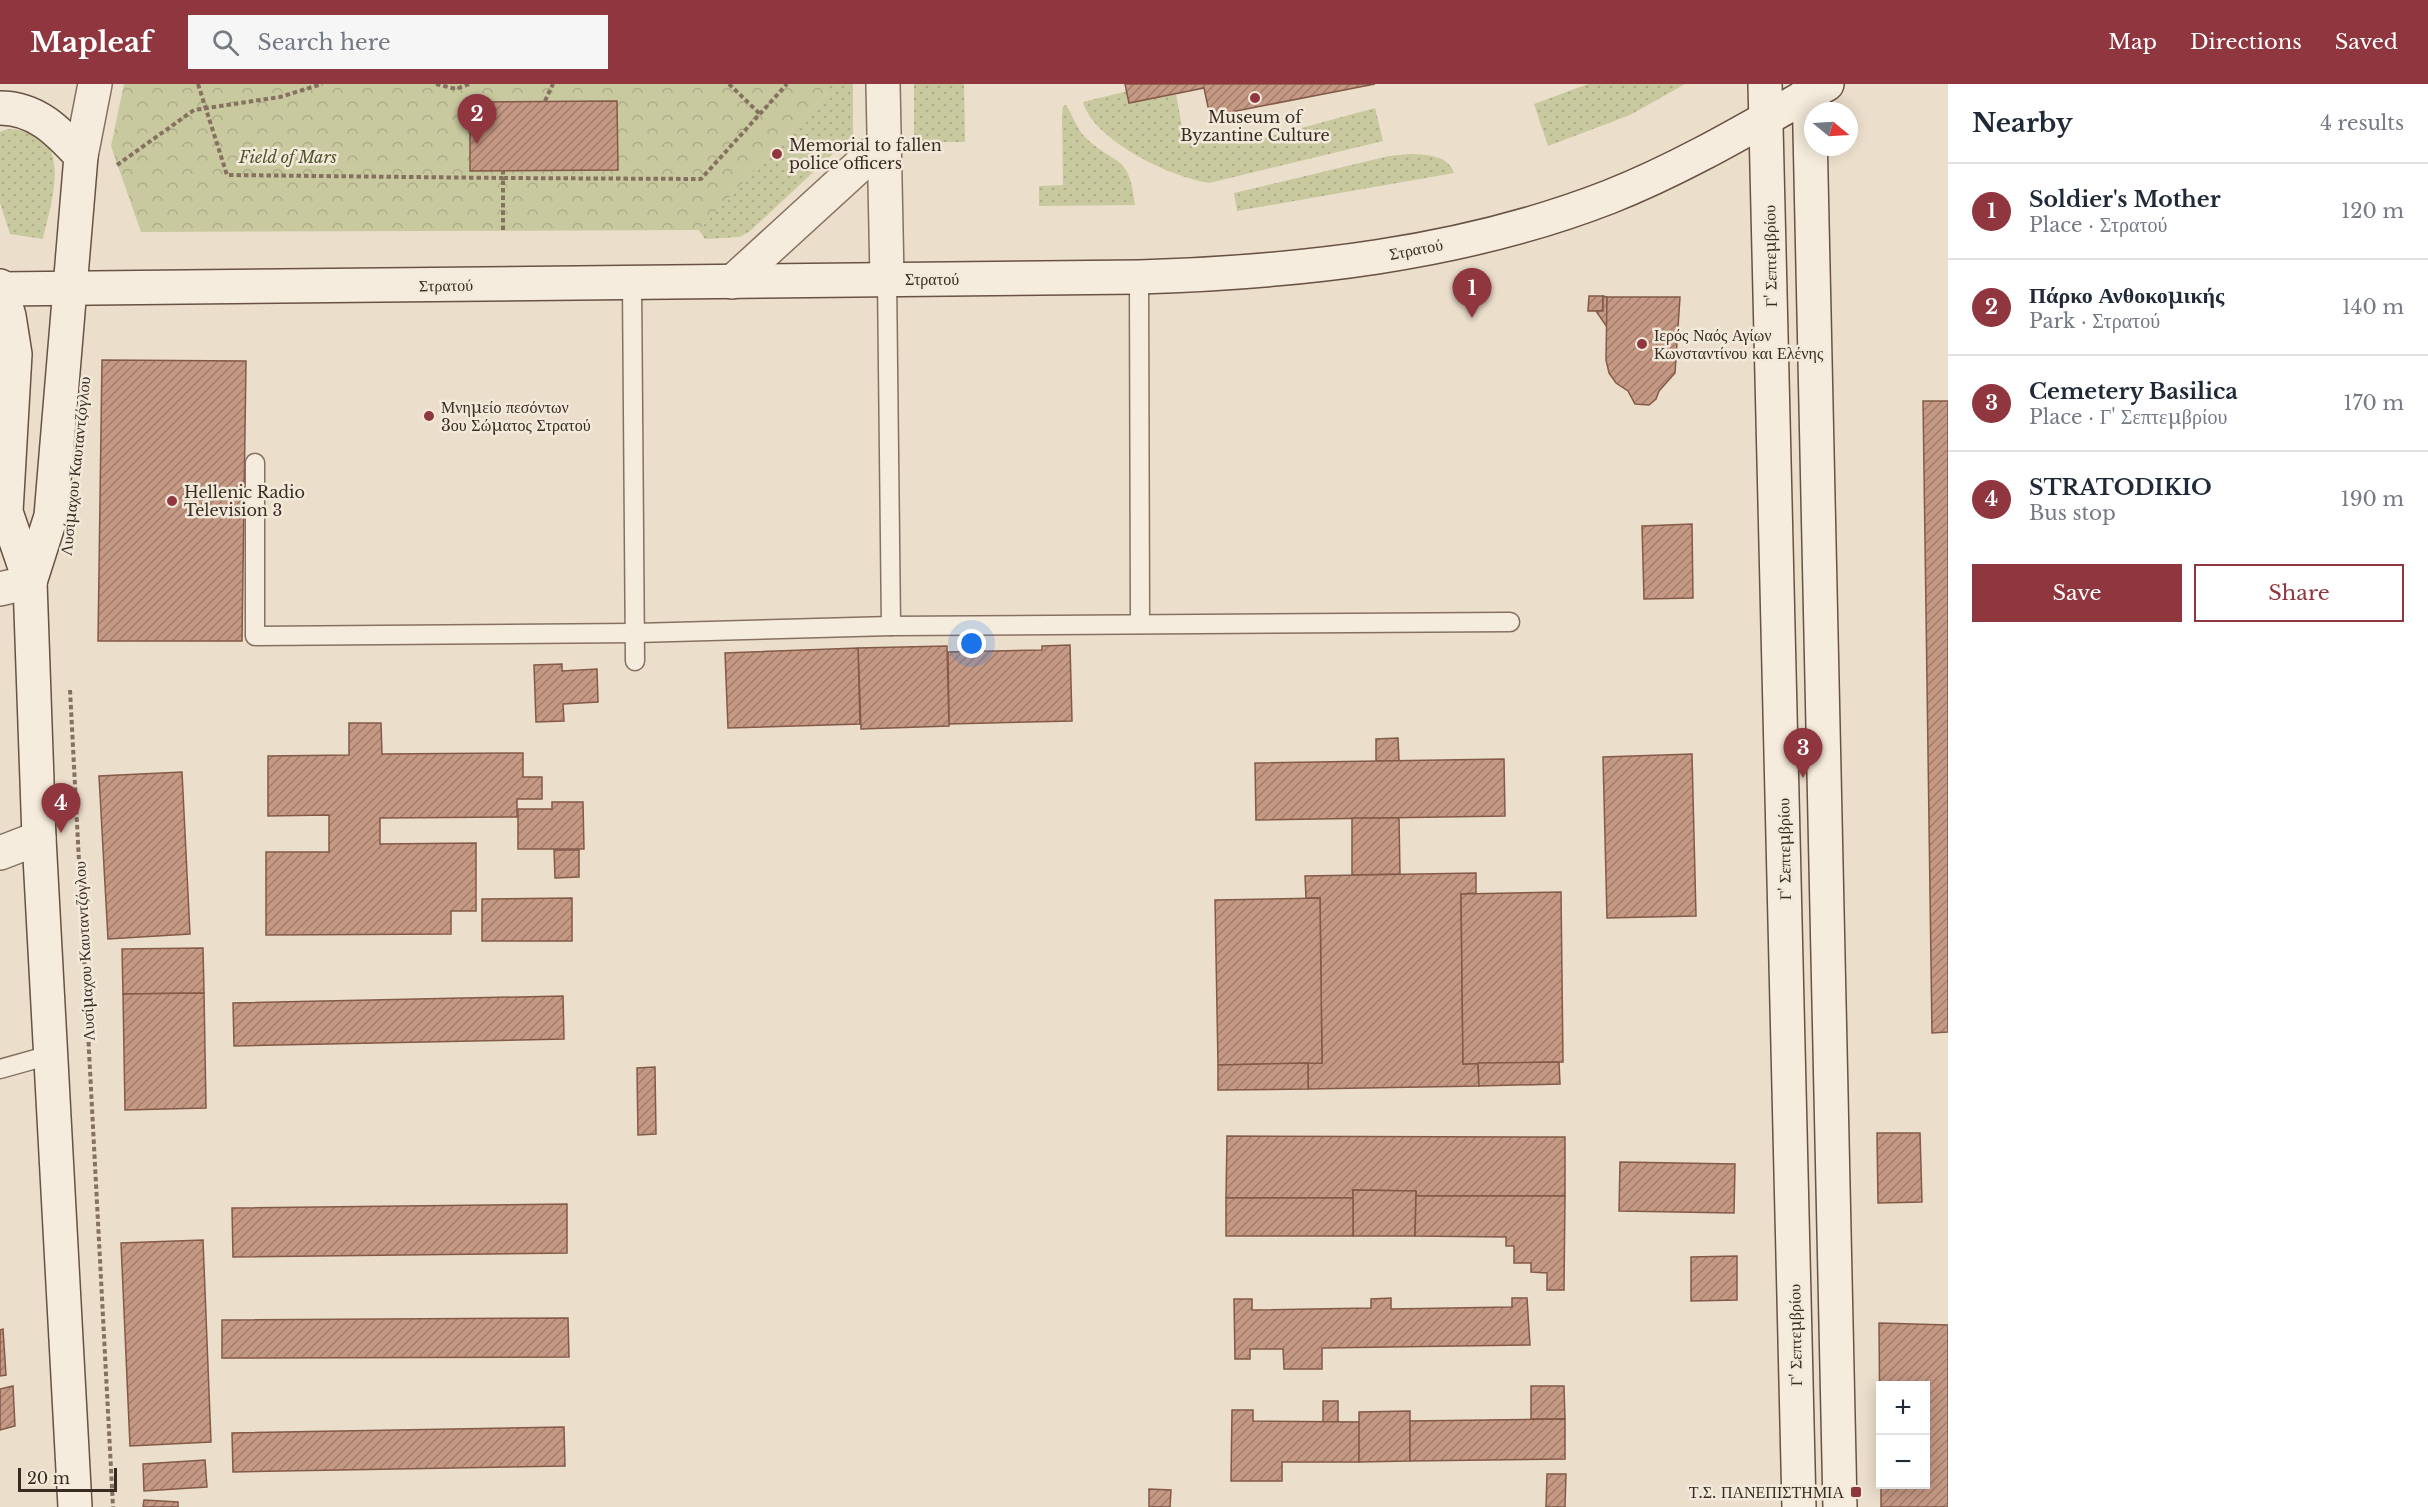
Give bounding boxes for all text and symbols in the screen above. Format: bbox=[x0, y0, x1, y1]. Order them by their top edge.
search box bbox=[188, 15, 608, 69]
text: Mapleaf bbox=[30, 25, 152, 60]
icon: search bbox=[209, 26, 242, 59]
text: Search here bbox=[257, 29, 391, 56]
text: Map bbox=[2108, 29, 2157, 55]
text: Directions bbox=[2190, 29, 2302, 55]
text: Saved bbox=[2335, 29, 2398, 55]
marker: Museum of Byzantine Culture bbox=[1248, 91, 1262, 105]
pin: 2 bbox=[458, 94, 496, 144]
north arrow bbox=[1804, 102, 1858, 156]
place label: Museum of Byzantine Culture bbox=[1180, 107, 1330, 145]
text: Nearby bbox=[1972, 107, 2073, 139]
text: 4 results bbox=[2320, 111, 2404, 135]
place label: Memorial to fallen police officers bbox=[789, 135, 942, 173]
park label: Field of Mars bbox=[238, 147, 337, 167]
marker: Memorial to fallen police officers bbox=[770, 147, 784, 161]
text: Soldier's Mother bbox=[2029, 186, 2221, 213]
text: 1 bbox=[1987, 199, 1996, 223]
text: 120 m bbox=[2341, 199, 2404, 223]
street label: Γ' Σεπτεμβρίου bbox=[1759, 205, 1781, 307]
text: Place · Στρατού bbox=[2029, 213, 2167, 237]
street label: Στρατού bbox=[1388, 234, 1445, 264]
pin: 1 bbox=[1452, 268, 1492, 318]
street label: Στρατού bbox=[905, 269, 959, 289]
street label: Στρατού bbox=[419, 275, 473, 295]
text: Πάρκο Ανθοκομικής bbox=[2029, 282, 2224, 309]
text: 2 bbox=[1985, 295, 1998, 319]
text: 140 m bbox=[2342, 295, 2404, 319]
text: Park · Στρατού bbox=[2029, 309, 2160, 333]
place label: Ιερός Ναός Αγίων Κωνσταντίνου και Ελένης bbox=[1654, 325, 1824, 363]
marker: Ιερός Ναός Αγίων Κωνσταντίνου και Ελένης bbox=[1635, 337, 1649, 351]
street label: Λυσίμαχου Καυταντζόγλου bbox=[56, 375, 94, 557]
text: Cemetery Basilica bbox=[2029, 378, 2238, 405]
text: 3 bbox=[1985, 391, 1998, 415]
text: 170 m bbox=[2344, 391, 2404, 415]
place label: Μνημείο πεσόντων 3ου Σώματος Στρατού bbox=[441, 397, 591, 435]
text: Place · Γ' Σεπτεμβρίου bbox=[2029, 405, 2227, 429]
marker: Μνημείο πεσόντων 3ου Σώματος Στρατού bbox=[422, 409, 436, 423]
text: STRATODIKIO bbox=[2029, 474, 2212, 501]
place label: Hellenic Radio Television 3 bbox=[184, 482, 305, 520]
text: 4 bbox=[1985, 487, 1998, 511]
text: 190 m bbox=[2341, 487, 2404, 511]
marker: Hellenic Radio Television 3 bbox=[165, 494, 179, 508]
text: Bus stop bbox=[2029, 501, 2116, 525]
button: Save bbox=[1972, 564, 2182, 622]
button: Share bbox=[2194, 564, 2404, 622]
your location bbox=[957, 629, 986, 658]
pin: 3 bbox=[1784, 728, 1822, 778]
pin: 4 bbox=[42, 784, 80, 833]
street label: Γ' Σεπτεμβρίου bbox=[1773, 798, 1795, 900]
street label: Λυσίμαχου Καυταντζόγλου bbox=[69, 860, 99, 1041]
street label: Γ' Σεπτεμβρίου bbox=[1784, 1284, 1806, 1386]
map controls bbox=[1876, 1381, 1930, 1489]
button: + bbox=[1876, 1381, 1930, 1435]
button: − bbox=[1876, 1435, 1930, 1489]
scale bar bbox=[18, 1465, 117, 1492]
text: 20 m bbox=[27, 1468, 70, 1488]
place label: Τ.Σ. ΠΑΝΕΠΙΣΤΗΜΙΑ bbox=[1689, 1482, 1844, 1502]
marker: Τ.Σ. ΠΑΝΕΠΙΣΤΗΜΙΑ bbox=[1849, 1485, 1863, 1499]

